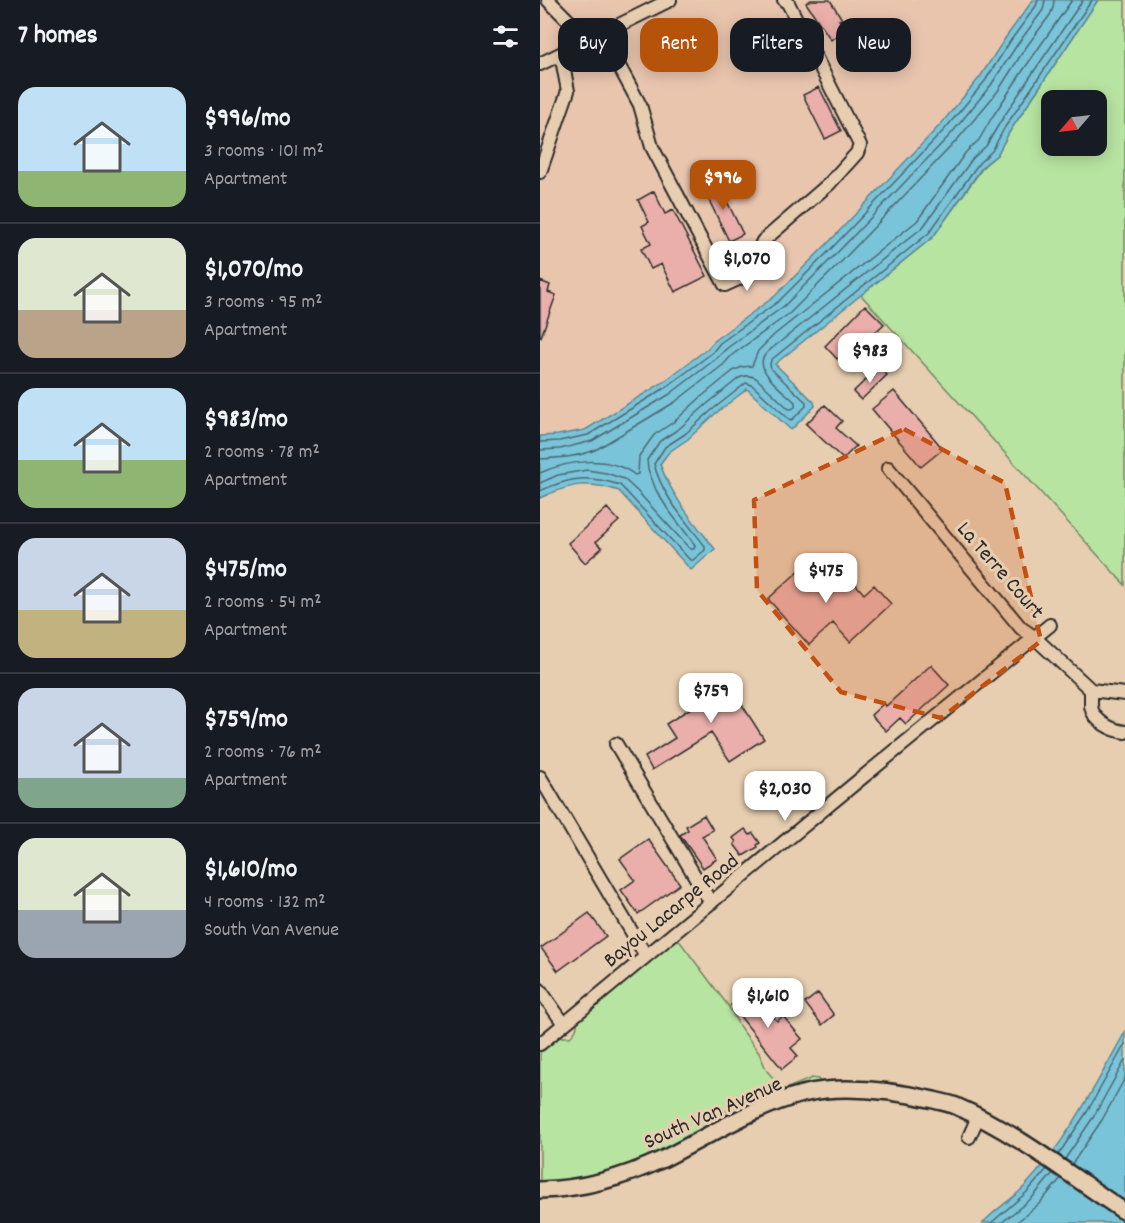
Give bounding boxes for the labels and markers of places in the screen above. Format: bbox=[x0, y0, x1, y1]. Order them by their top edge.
pin: $996 bbox=[687, 160, 759, 211]
pin: $1,070 bbox=[698, 241, 796, 292]
pin: $983 bbox=[834, 333, 906, 384]
pin: $475 bbox=[790, 553, 862, 604]
pin: $759 bbox=[675, 673, 747, 724]
pin: $2,030 bbox=[736, 771, 834, 822]
pin: $1,610 bbox=[719, 978, 817, 1029]

